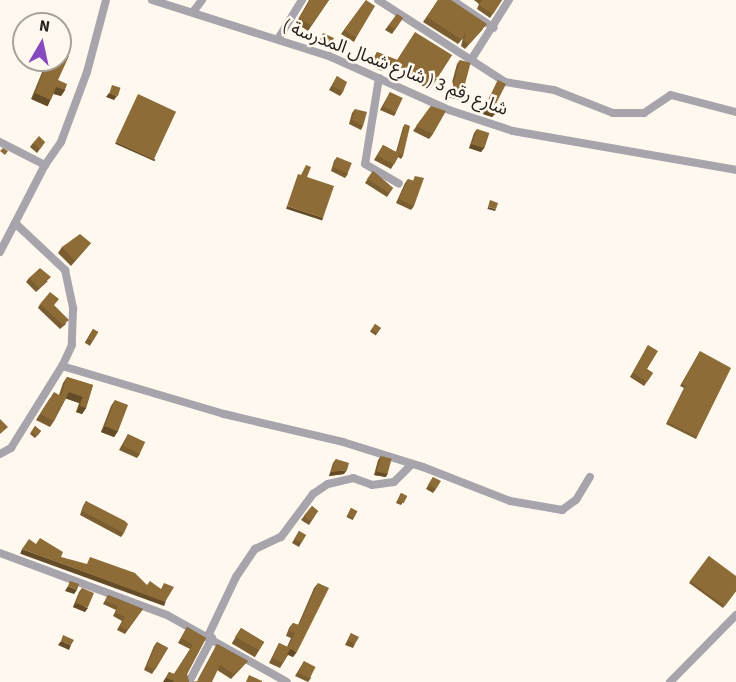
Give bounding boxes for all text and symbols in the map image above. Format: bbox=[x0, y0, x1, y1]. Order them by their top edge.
north arrow bbox=[12, 12, 72, 72]
text: N bbox=[38, 14, 51, 38]
street label: شارع رقم 3 ( شارع شمال المدرسة ) bbox=[279, 15, 511, 121]

